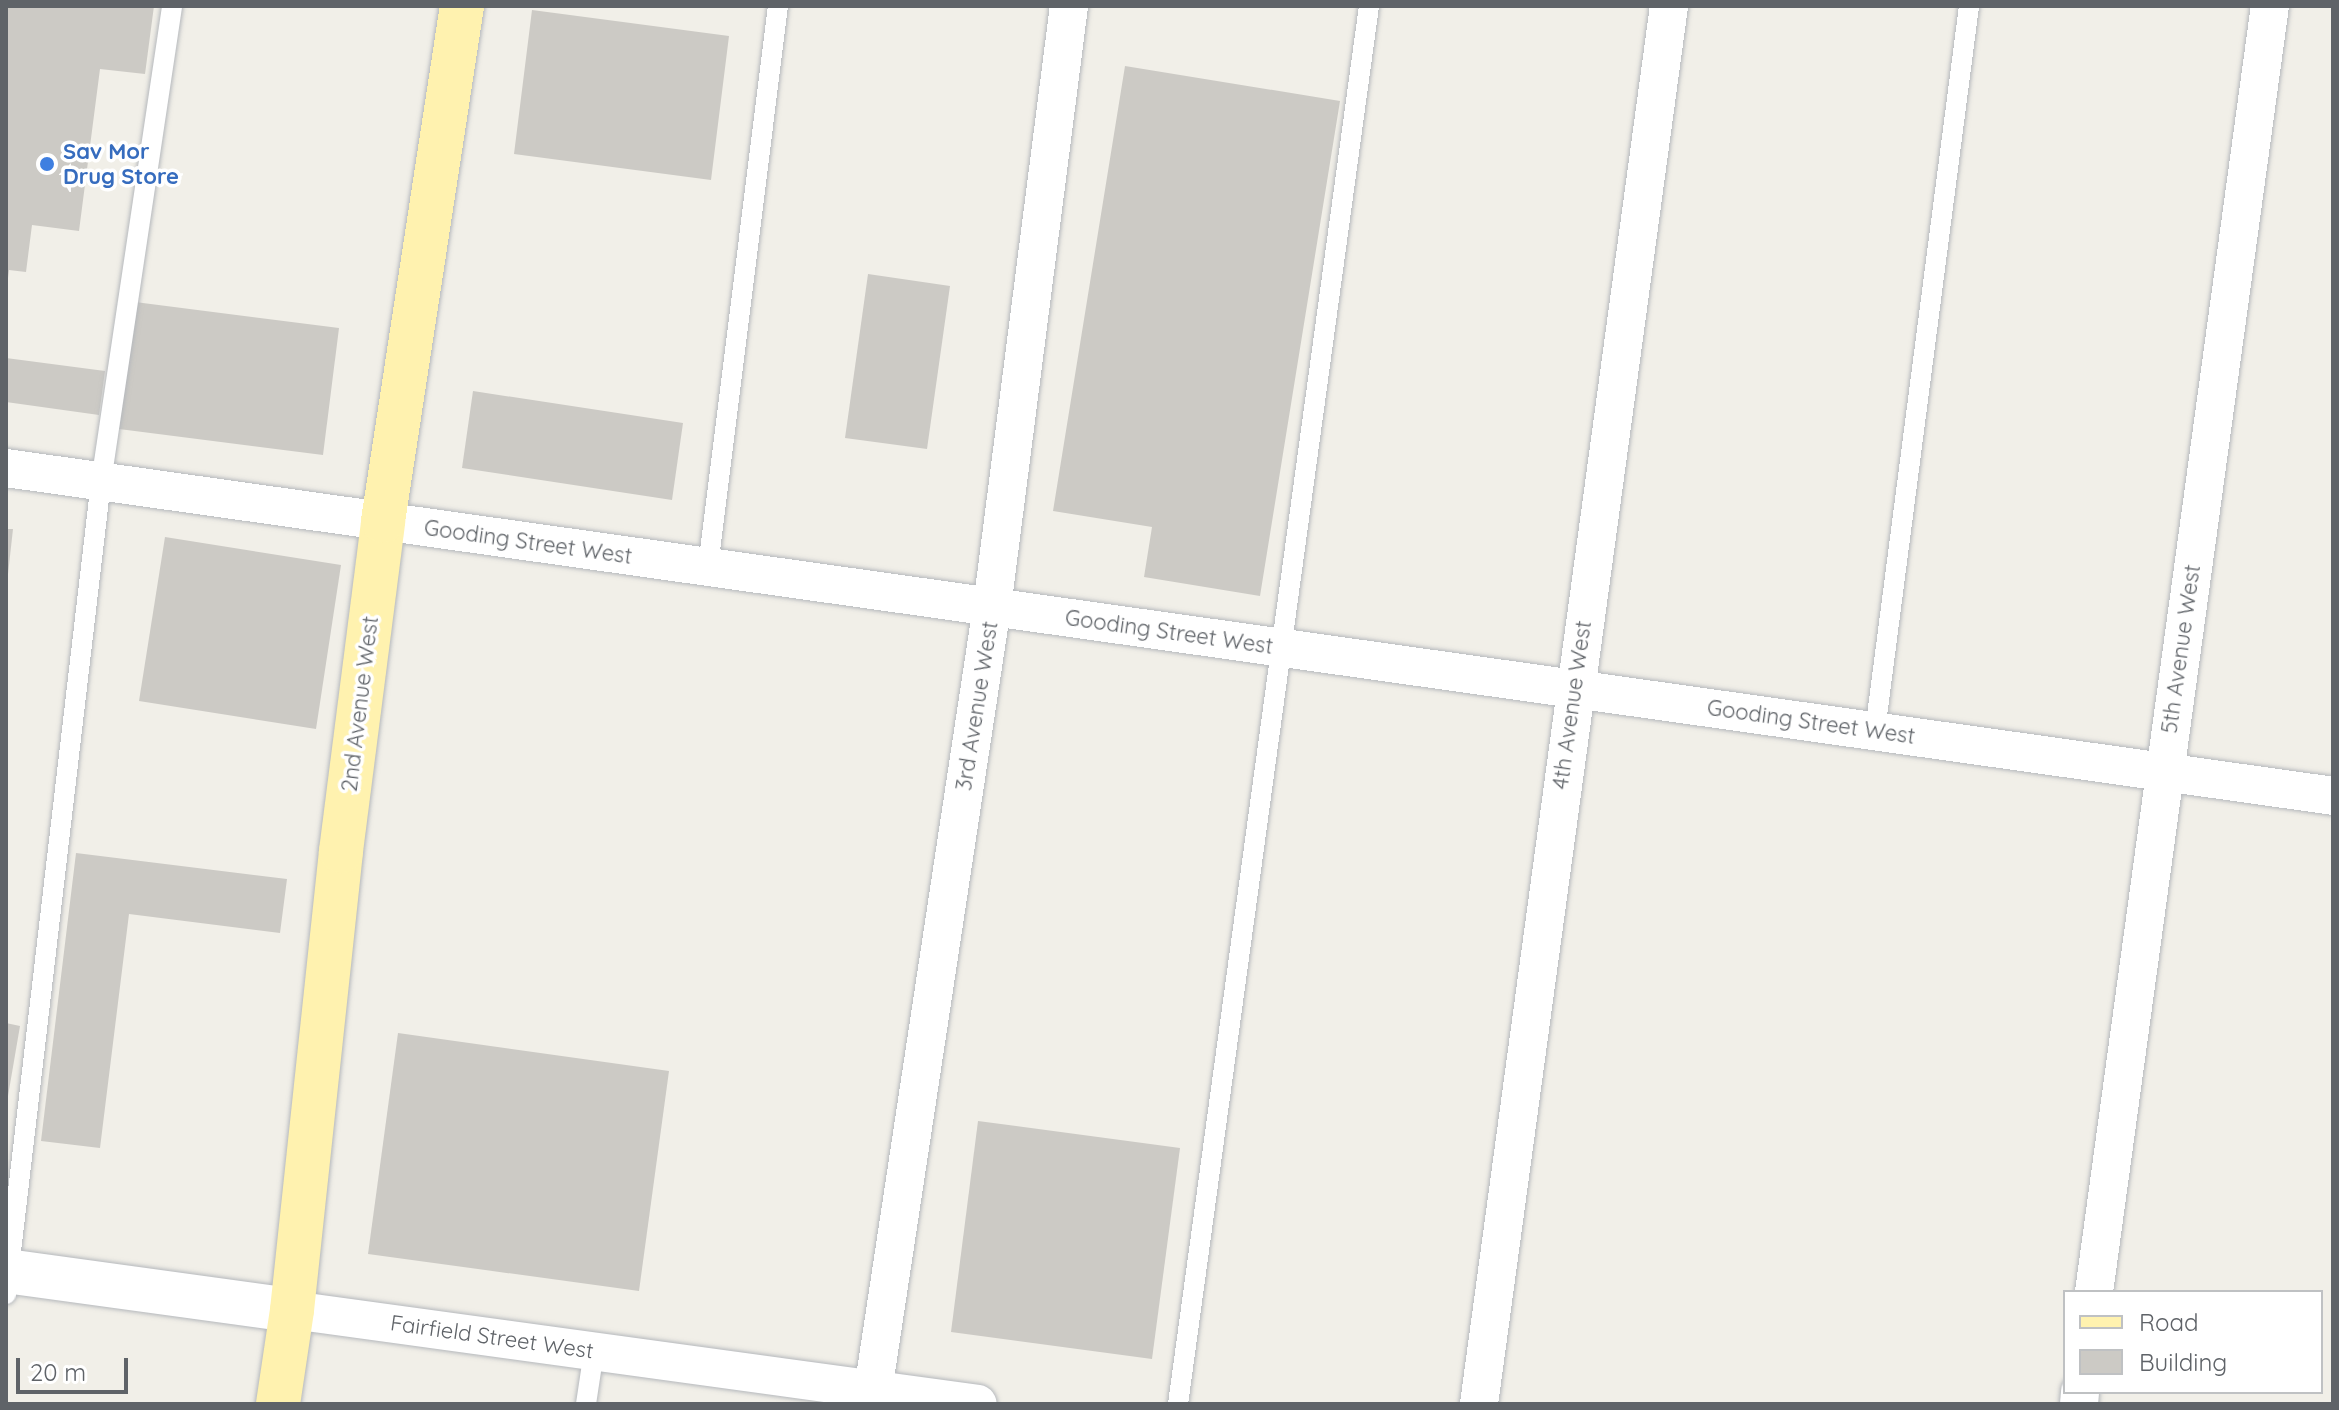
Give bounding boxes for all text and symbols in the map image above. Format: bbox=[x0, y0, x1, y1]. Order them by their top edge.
place label: Sav Mor Drug Store bbox=[63, 138, 179, 190]
marker: Sav Mor Drug Store bbox=[38, 155, 56, 173]
street label: Gooding Street West bbox=[422, 514, 634, 570]
street label: 5th Avenue West bbox=[2156, 563, 2206, 735]
street label: Gooding Street West bbox=[1063, 604, 1275, 660]
street label: 2nd Avenue West bbox=[336, 615, 384, 793]
street label: 3rd Avenue West bbox=[951, 619, 1003, 793]
street label: 4th Avenue West bbox=[1547, 619, 1597, 791]
street label: Gooding Street West bbox=[1705, 694, 1917, 750]
legend bbox=[2063, 1290, 2323, 1394]
text: Road bbox=[2139, 1307, 2199, 1337]
street label: Fairfield Street West bbox=[389, 1310, 595, 1364]
scale bar bbox=[20, 1342, 132, 1392]
text: Building bbox=[2139, 1347, 2227, 1377]
text: 20 m bbox=[30, 1357, 86, 1387]

